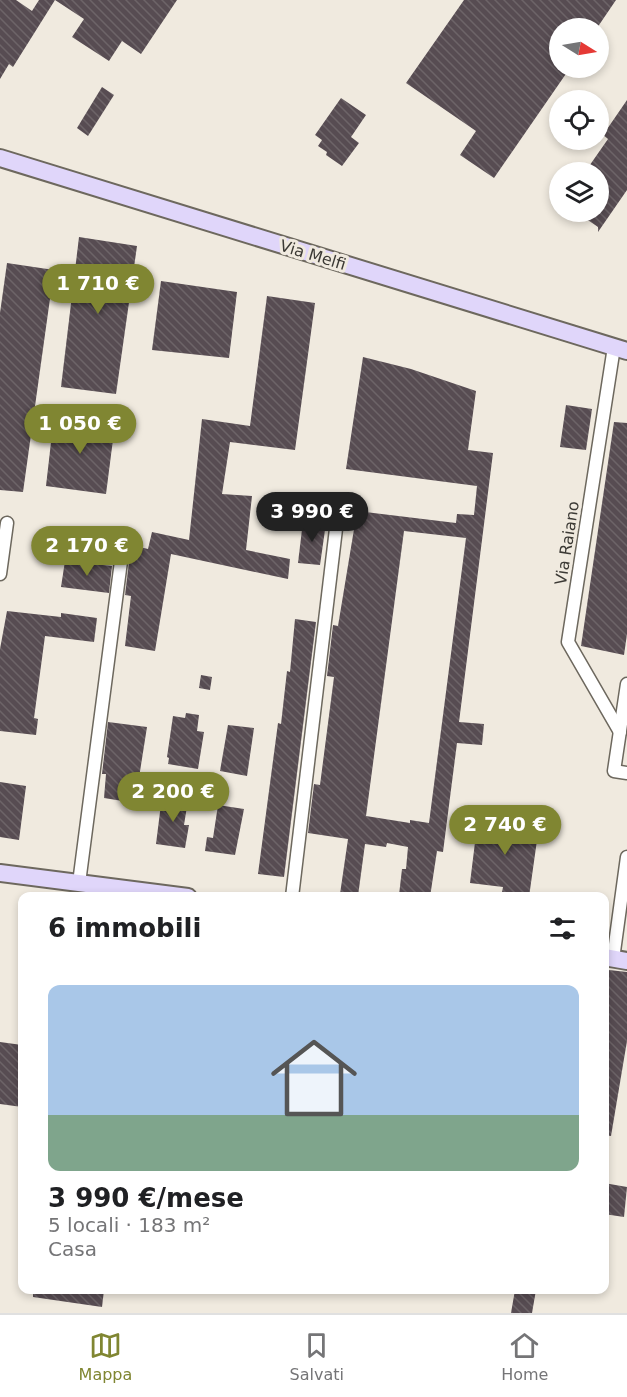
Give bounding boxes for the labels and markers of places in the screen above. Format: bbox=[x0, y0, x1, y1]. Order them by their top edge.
pin: 1 710 € bbox=[43, 264, 153, 315]
pin: 1 050 € bbox=[25, 404, 135, 455]
pin: 3 990 € bbox=[257, 492, 367, 543]
pin: 2 170 € bbox=[32, 526, 142, 577]
pin: 2 200 € bbox=[118, 772, 228, 823]
pin: 2 740 € bbox=[450, 805, 560, 856]

